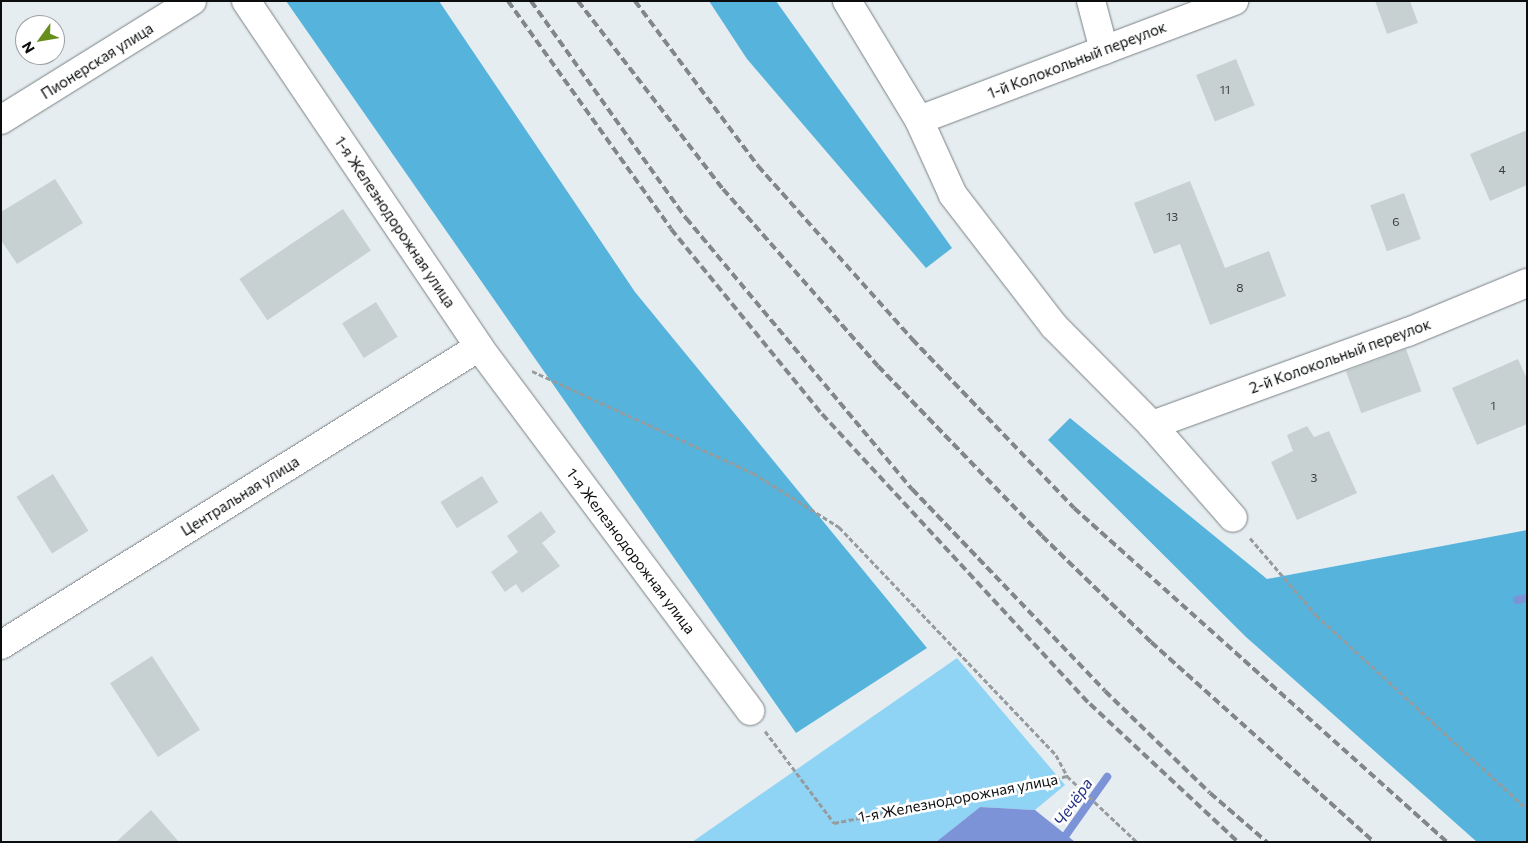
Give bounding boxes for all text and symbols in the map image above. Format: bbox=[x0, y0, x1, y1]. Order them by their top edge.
north arrow bbox=[15, 15, 65, 65]
street label: 1-й Колокольный переулок bbox=[985, 18, 1169, 102]
street label: Пионерская улица bbox=[38, 19, 156, 103]
text: N bbox=[18, 39, 38, 57]
house number: 11 bbox=[1220, 83, 1230, 97]
street label: 1-я Железнодорожная улица bbox=[331, 133, 459, 311]
house number: 4 bbox=[1498, 163, 1506, 177]
house number: 13 bbox=[1166, 210, 1178, 224]
house number: 6 bbox=[1392, 215, 1400, 229]
house number: 8 bbox=[1236, 281, 1244, 295]
street label: 2-й Колокольный переулок bbox=[1247, 315, 1433, 397]
house number: 1 bbox=[1490, 399, 1496, 413]
street label: Центральная улица bbox=[178, 452, 302, 540]
street label: 1-я Железнодорожная улица bbox=[563, 465, 699, 637]
house number: 3 bbox=[1311, 471, 1317, 485]
street label: 1-я Железнодорожная улица bbox=[857, 770, 1059, 826]
water label: Чечёра bbox=[1050, 774, 1096, 830]

